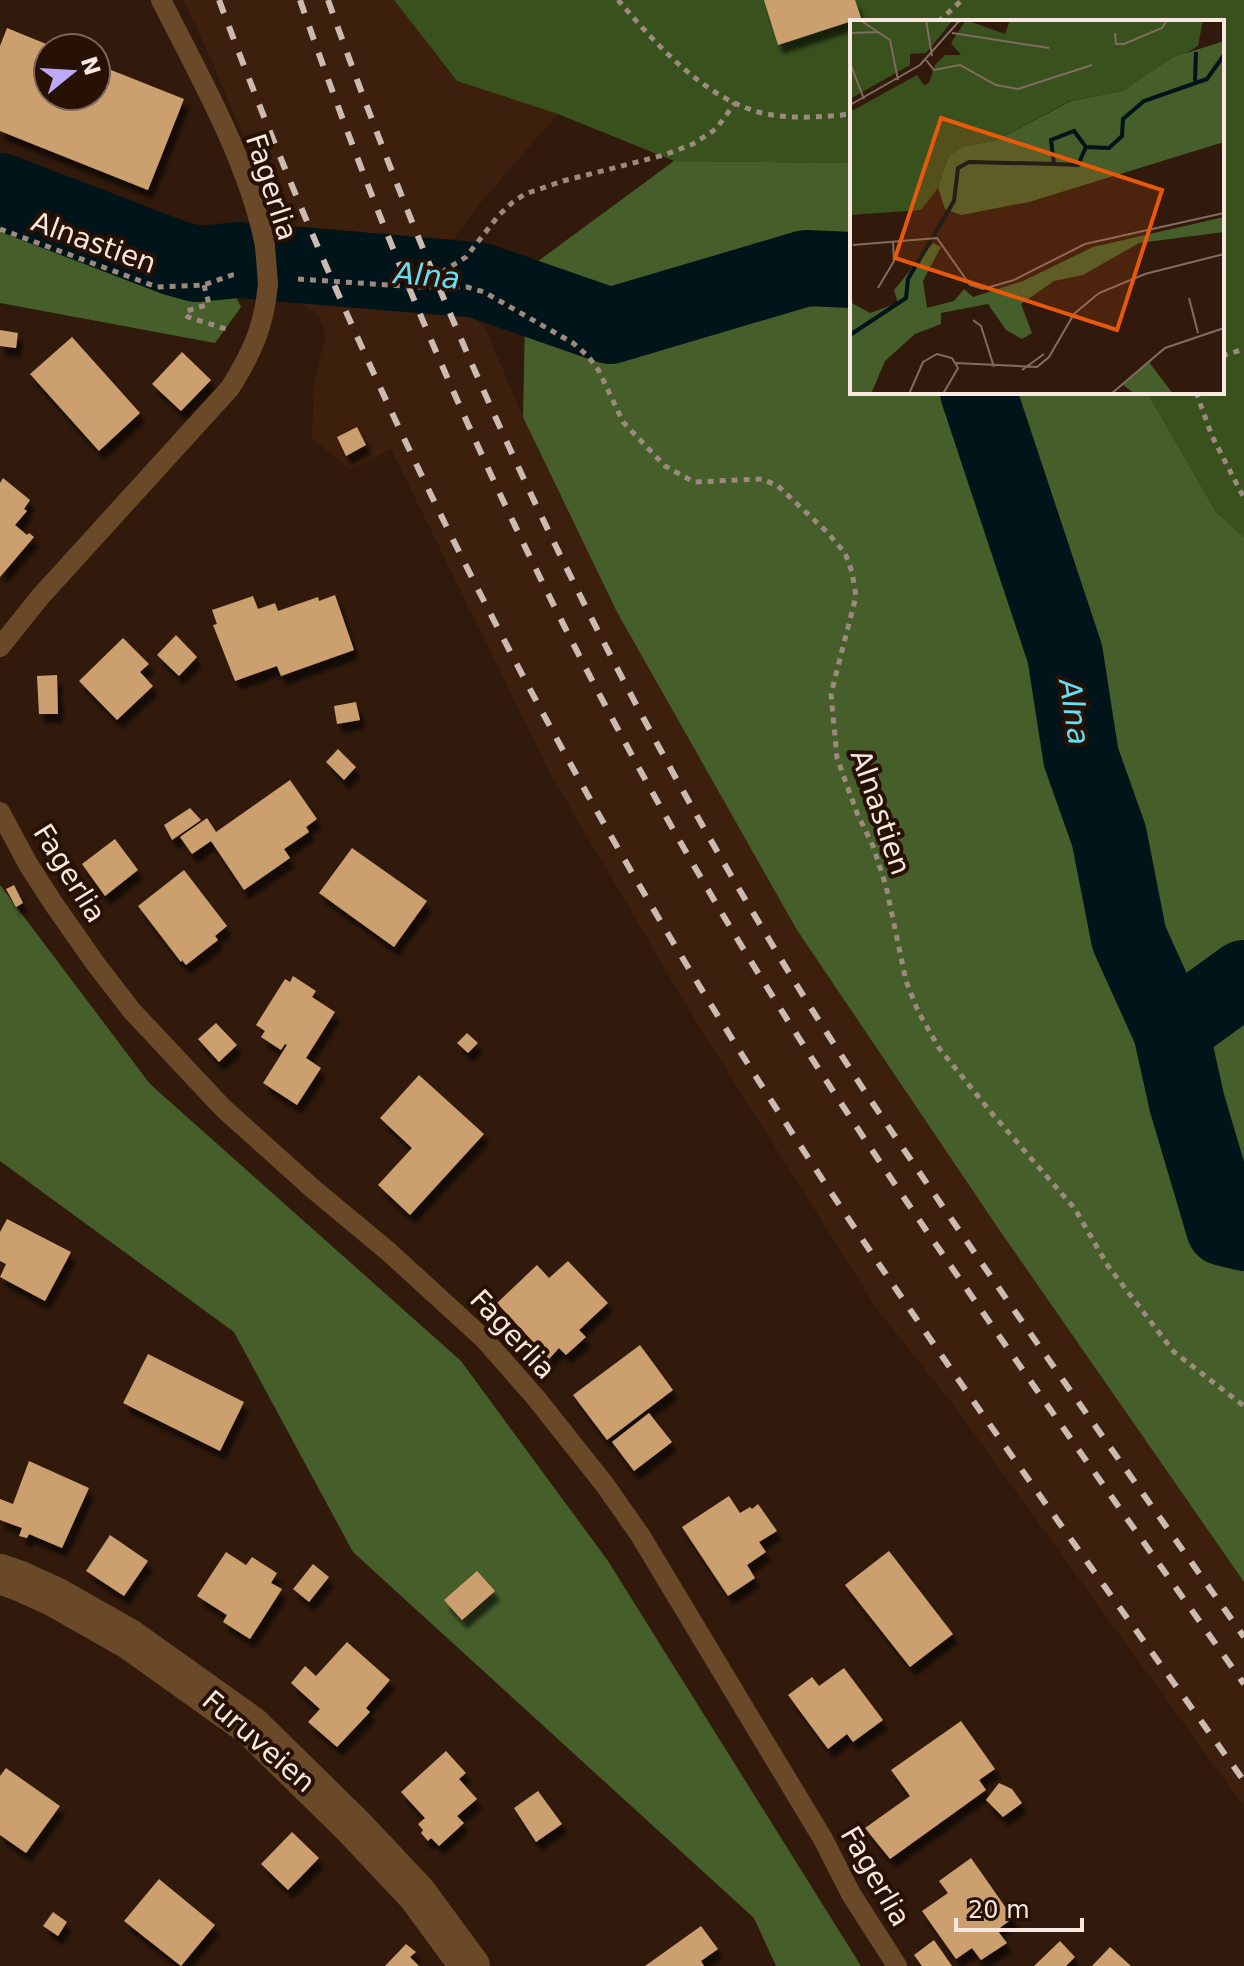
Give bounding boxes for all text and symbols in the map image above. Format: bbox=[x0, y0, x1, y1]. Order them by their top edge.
inset map bbox=[850, 20, 1224, 394]
north arrow bbox=[32, 32, 112, 112]
text: N bbox=[76, 53, 105, 79]
street label: Fagerlia bbox=[239, 130, 304, 245]
street label: Alnastien bbox=[27, 205, 161, 280]
water label: Alna bbox=[391, 255, 462, 296]
water label: Alna bbox=[1052, 674, 1097, 747]
street label: Alnastien bbox=[844, 745, 917, 879]
street label: Fagerlia bbox=[26, 818, 113, 929]
street label: Fagerlia bbox=[463, 1283, 562, 1386]
street label: Furuveien bbox=[196, 1684, 322, 1799]
street label: Fagerlia bbox=[834, 1820, 917, 1932]
scale bar bbox=[956, 1882, 1082, 1932]
text: 20 m bbox=[968, 1896, 1030, 1924]

